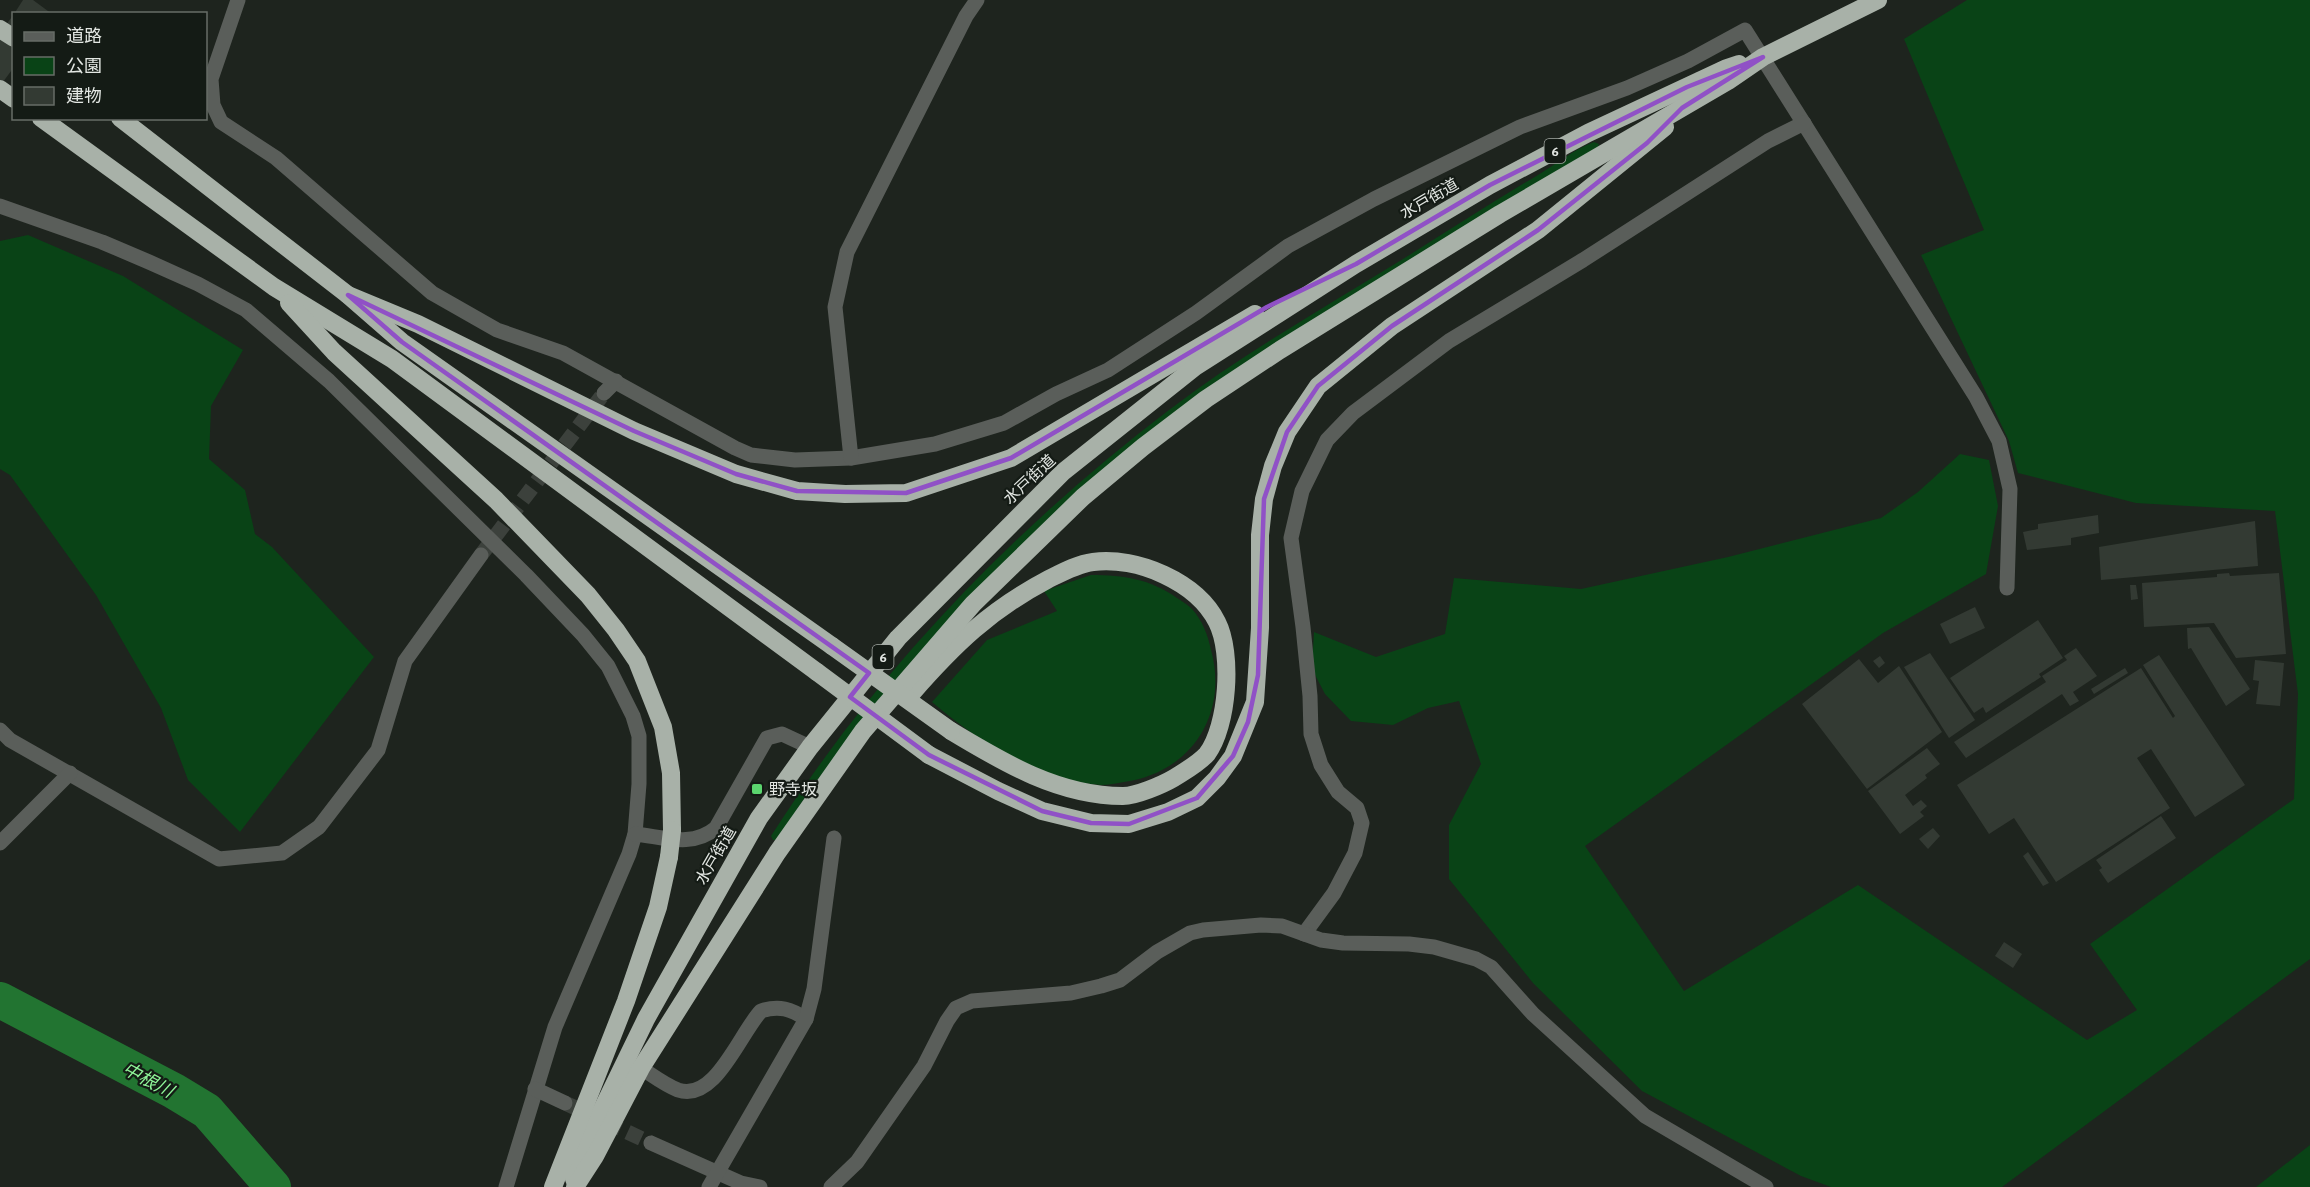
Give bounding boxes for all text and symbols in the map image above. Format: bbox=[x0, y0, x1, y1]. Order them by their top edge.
legend bbox=[12, 12, 207, 120]
text: 道路 bbox=[66, 26, 102, 46]
text: 公園 bbox=[66, 57, 102, 76]
text: 建物 bbox=[66, 86, 102, 106]
road number: 6 bbox=[1544, 139, 1566, 163]
street label: 水戸街道 bbox=[1397, 175, 1461, 222]
street label: 水戸街道 bbox=[1000, 451, 1059, 507]
road number: 6 bbox=[872, 645, 894, 669]
place label: 野寺坂 bbox=[769, 781, 817, 798]
marker: 野寺坂 bbox=[750, 782, 764, 796]
street label: 水戸街道 bbox=[692, 823, 739, 887]
water label: 中根川 bbox=[119, 1058, 178, 1102]

